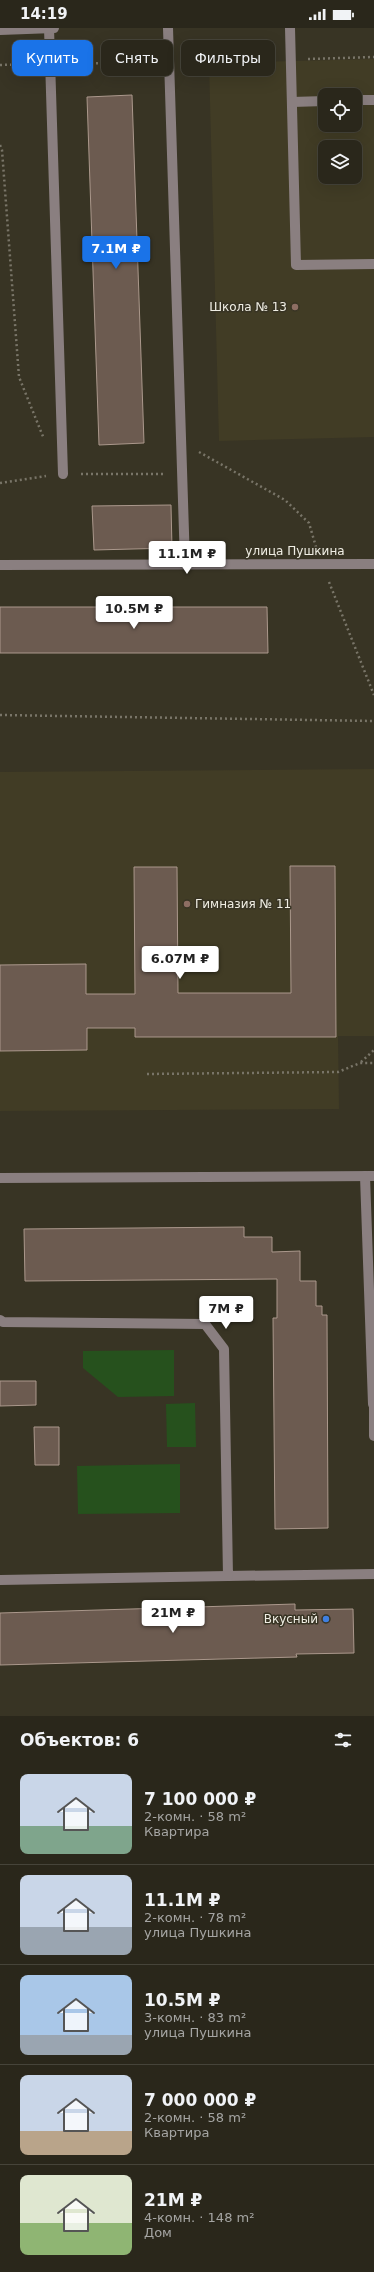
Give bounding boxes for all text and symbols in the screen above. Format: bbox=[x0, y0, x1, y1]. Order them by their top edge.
text: 14:19 bbox=[20, 5, 68, 23]
chip: Купить bbox=[12, 40, 93, 76]
chip: Снять bbox=[101, 40, 173, 76]
chip: Фильтры bbox=[181, 40, 275, 76]
map controls bbox=[318, 88, 362, 184]
button: locate bbox=[318, 88, 362, 132]
button: layers bbox=[318, 140, 362, 184]
pin: 7.1M ₽ bbox=[83, 236, 149, 270]
text: 7.1M ₽ bbox=[91, 241, 141, 256]
place label: Школа № 13 bbox=[209, 300, 287, 314]
marker: Школа № 13 bbox=[290, 302, 300, 312]
pin: 11.1M ₽ bbox=[150, 541, 224, 575]
street label: улица Пушкина bbox=[245, 544, 345, 558]
text: 11.1M ₽ bbox=[158, 546, 216, 561]
pin: 10.5M ₽ bbox=[97, 596, 171, 630]
text: 10.5M ₽ bbox=[105, 601, 163, 616]
place label: Гимназия № 11 bbox=[195, 897, 291, 911]
marker: Гимназия № 11 bbox=[182, 899, 192, 909]
pin: 6.07M ₽ bbox=[143, 946, 217, 980]
text: 6.07M ₽ bbox=[151, 951, 209, 966]
pin: 7M ₽ bbox=[202, 1296, 250, 1330]
text: 7M ₽ bbox=[208, 1301, 244, 1316]
pin: 21M ₽ bbox=[145, 1600, 201, 1634]
text: 21M ₽ bbox=[151, 1605, 195, 1620]
place label: Вкусный bbox=[264, 1612, 318, 1626]
marker: Вкусный bbox=[321, 1614, 331, 1624]
icon: filters bbox=[332, 1729, 354, 1751]
text: Объектов: 6 bbox=[20, 1730, 139, 1750]
text: 7 100 000 ₽ bbox=[144, 1789, 256, 1809]
icon: home bbox=[52, 1790, 100, 1838]
text: 2-комн. · 58 m² bbox=[144, 1809, 246, 1824]
text: Квартира bbox=[144, 1824, 209, 1839]
text: 11.1M ₽ bbox=[144, 1890, 221, 1910]
icon: home bbox=[52, 1891, 100, 1939]
text: 2-комн. · 78 m² bbox=[144, 1910, 246, 1925]
text: улица Пушкина bbox=[144, 1925, 252, 1940]
text: 10.5M ₽ bbox=[144, 1990, 221, 2010]
icon: home bbox=[52, 1991, 100, 2039]
text: 3-комн. · 83 m² bbox=[144, 2010, 246, 2025]
text: улица Пушкина bbox=[144, 2025, 252, 2040]
text: 7 000 000 ₽ bbox=[144, 2090, 256, 2110]
icon: home bbox=[52, 2091, 100, 2139]
text: 2-комн. · 58 m² bbox=[144, 2110, 246, 2125]
text: Квартира bbox=[144, 2125, 209, 2140]
text: 21M ₽ bbox=[144, 2190, 202, 2210]
icon: home bbox=[52, 2191, 100, 2239]
text: 4-комн. · 148 m² bbox=[144, 2210, 254, 2225]
text: Дом bbox=[144, 2225, 172, 2240]

